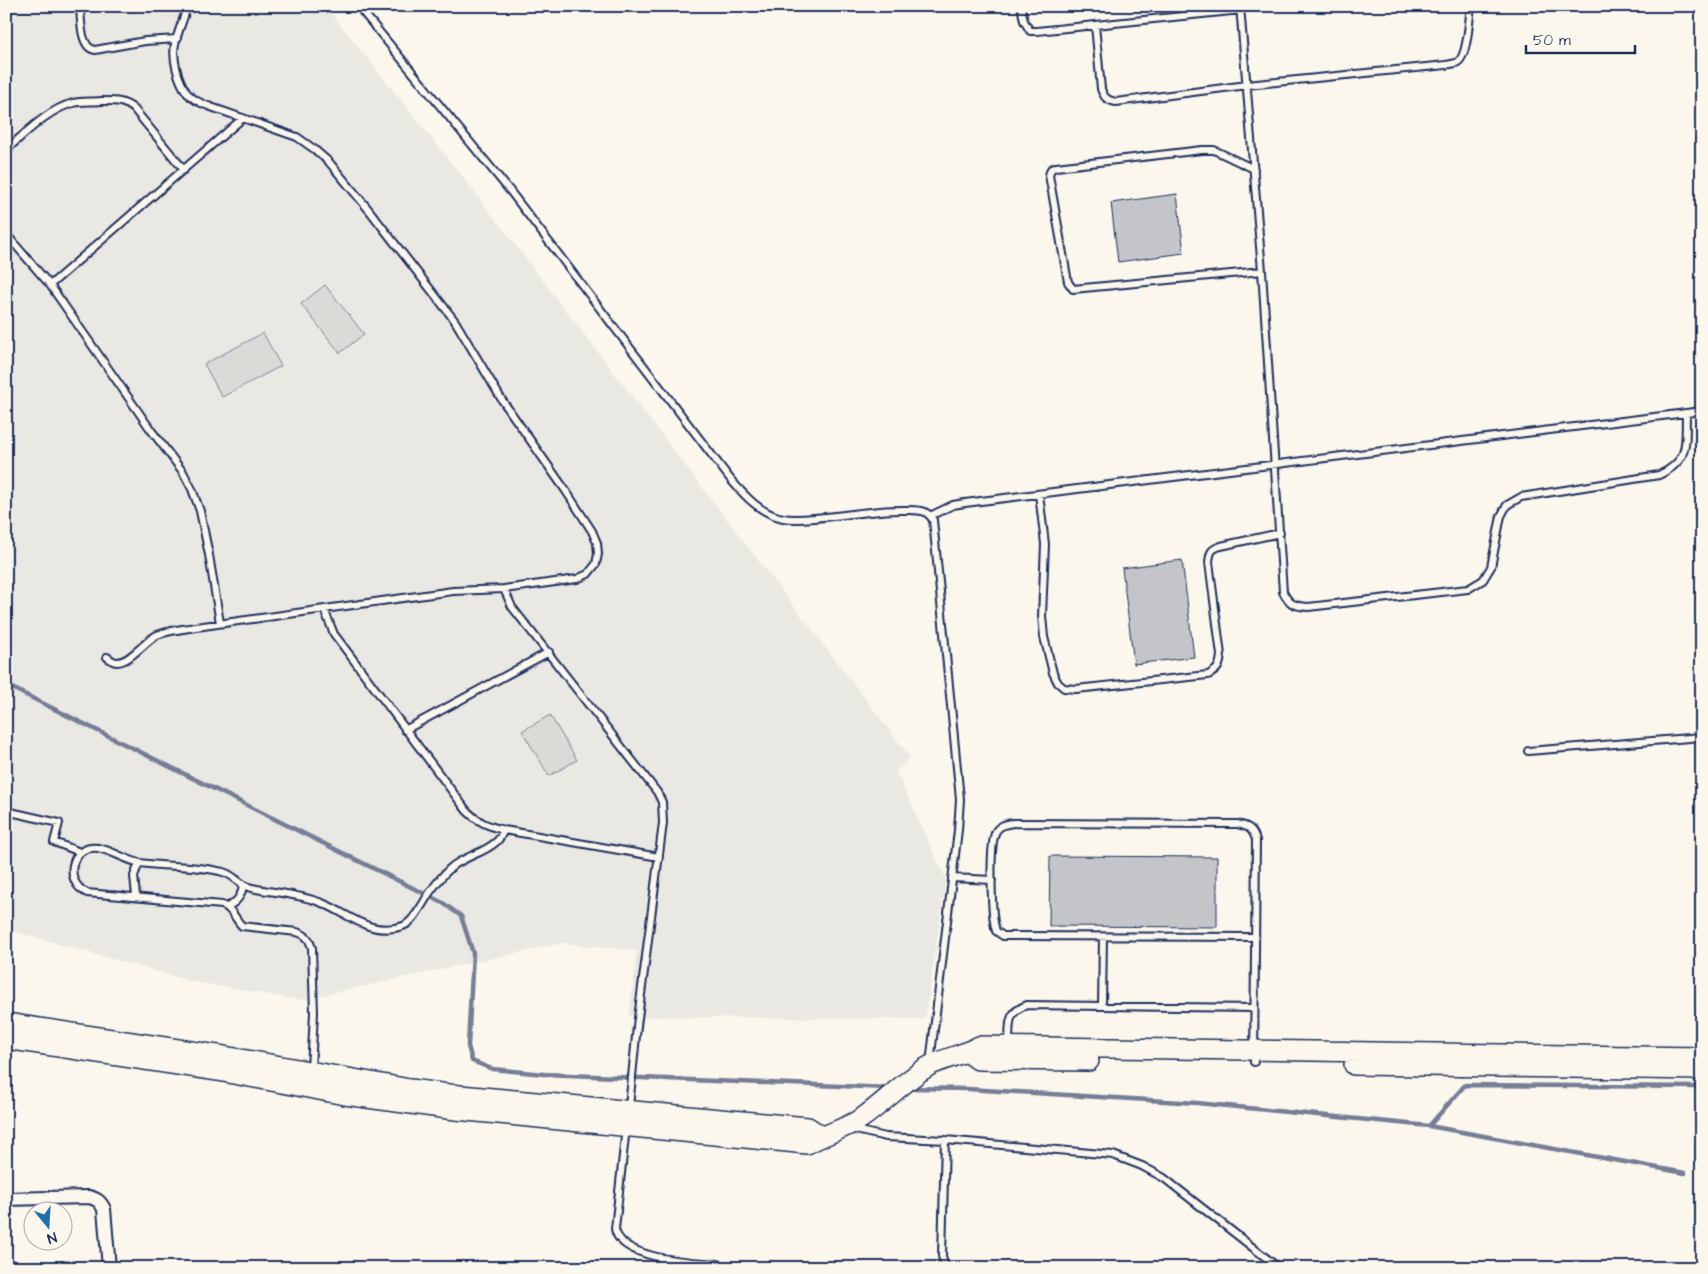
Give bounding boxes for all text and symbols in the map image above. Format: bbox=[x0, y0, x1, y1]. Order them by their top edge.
scale bar bbox=[1526, 22, 1634, 54]
text: 50 m bbox=[1533, 30, 1571, 51]
north arrow bbox=[22, 1202, 72, 1252]
text: N bbox=[44, 1227, 59, 1248]

